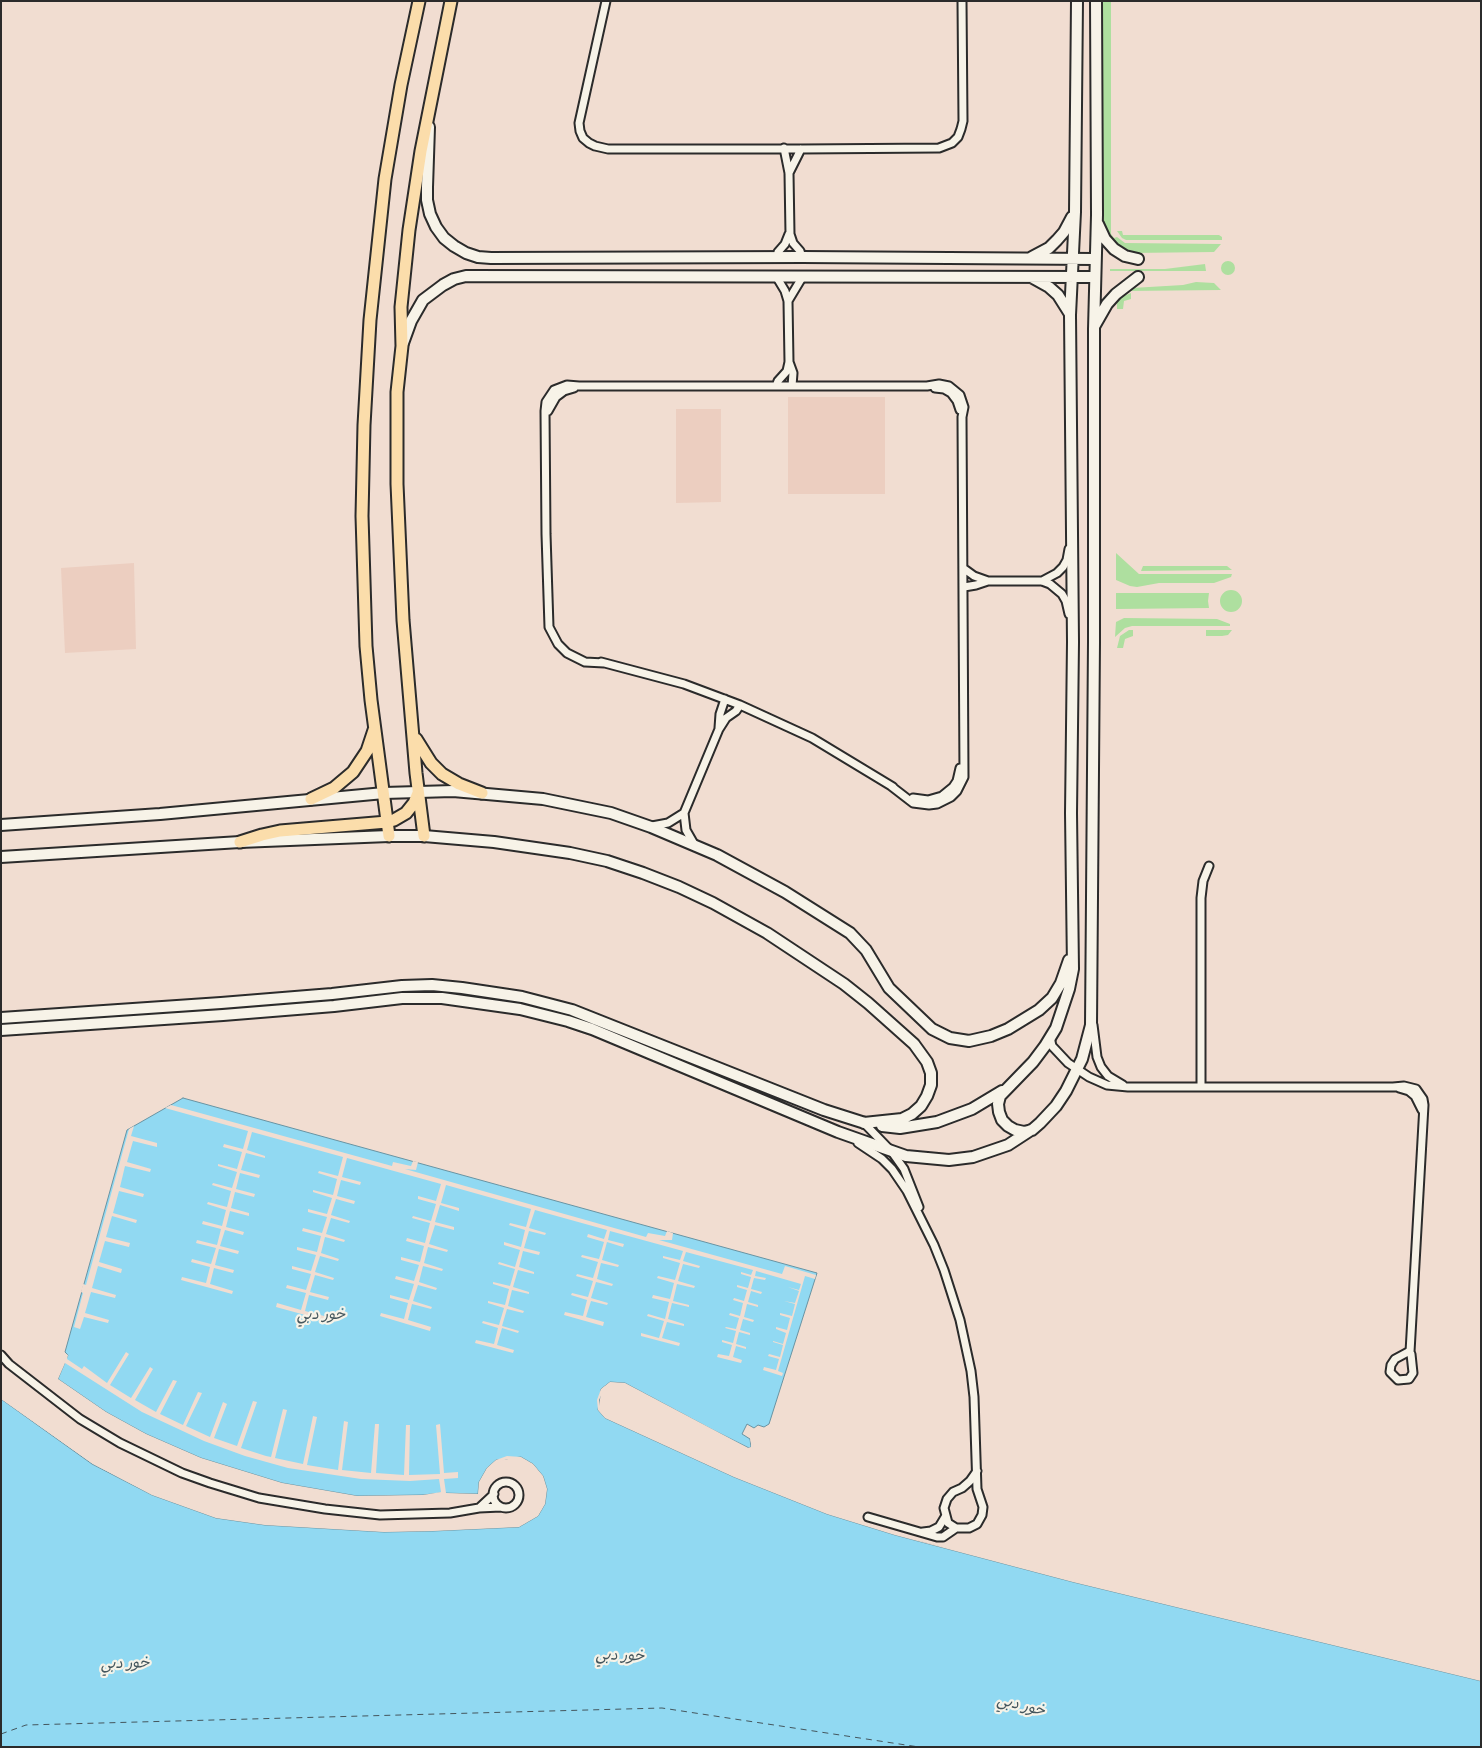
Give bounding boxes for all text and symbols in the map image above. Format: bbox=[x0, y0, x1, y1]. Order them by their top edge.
water label: خور دبي bbox=[297, 1306, 345, 1324]
water label: خور دبي bbox=[595, 1646, 645, 1666]
water label: خور دبي bbox=[100, 1655, 150, 1673]
water label: خور دبي bbox=[995, 1691, 1047, 1721]

